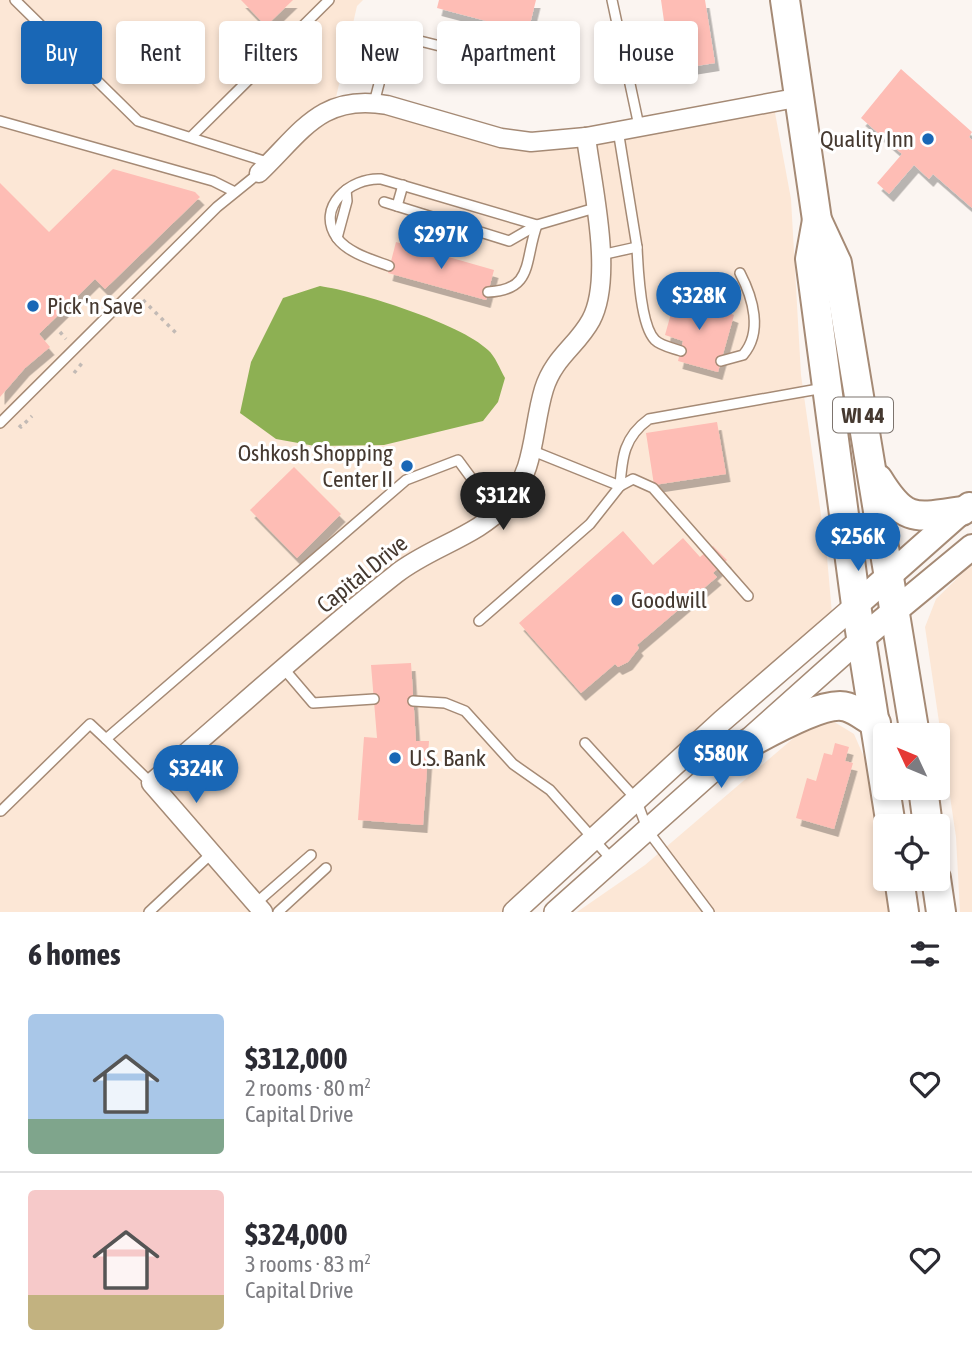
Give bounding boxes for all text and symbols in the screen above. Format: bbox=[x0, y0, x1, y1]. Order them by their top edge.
chip: Buy bbox=[21, 21, 102, 84]
chip: Rent bbox=[116, 21, 205, 84]
chip: Filters bbox=[219, 21, 322, 84]
chip: New bbox=[336, 21, 423, 84]
chip: Apartment bbox=[437, 21, 580, 84]
chip: House bbox=[594, 21, 698, 84]
place label: Quality Inn bbox=[820, 126, 914, 152]
marker: Quality Inn bbox=[920, 131, 936, 147]
pin: $297K bbox=[392, 212, 490, 271]
text: $297K bbox=[414, 221, 468, 247]
pin: $328K bbox=[650, 272, 748, 332]
text: $328K bbox=[672, 282, 726, 308]
place label: Pick 'n Save bbox=[47, 293, 143, 319]
marker: Pick 'n Save bbox=[25, 298, 41, 314]
road number: WI 44 bbox=[833, 398, 893, 432]
place label: Oshkosh Shopping Center II bbox=[238, 440, 393, 492]
marker: Oshkosh Shopping Center II bbox=[399, 458, 415, 474]
pin: $312K bbox=[454, 472, 552, 532]
text: $312K bbox=[476, 482, 530, 508]
pin: $256K bbox=[809, 514, 907, 573]
text: $256K bbox=[831, 523, 885, 549]
street label: Capital Drive bbox=[312, 530, 412, 618]
place label: Goodwill bbox=[631, 587, 707, 613]
marker: Goodwill bbox=[609, 592, 625, 608]
north arrow bbox=[873, 723, 950, 800]
map controls bbox=[873, 723, 950, 891]
pin: $580K bbox=[672, 730, 770, 790]
text: $580K bbox=[694, 740, 748, 766]
place label: U.S. Bank bbox=[409, 745, 486, 771]
pin: $324K bbox=[147, 746, 245, 805]
marker: U.S. Bank bbox=[387, 750, 403, 766]
text: $324K bbox=[169, 755, 223, 781]
button: locate bbox=[873, 814, 950, 891]
icon: filters bbox=[906, 935, 944, 973]
text: 6 homes bbox=[28, 937, 121, 971]
text: $312,000 bbox=[245, 1041, 348, 1075]
icon: home bbox=[84, 1042, 168, 1126]
icon: heart bbox=[906, 1065, 944, 1103]
text: 2 rooms · 80 m² bbox=[245, 1075, 371, 1101]
text: Capital Drive bbox=[245, 1101, 353, 1127]
text: $324,000 bbox=[245, 1217, 348, 1251]
icon: home bbox=[84, 1218, 168, 1302]
icon: heart bbox=[906, 1241, 944, 1279]
text: 3 rooms · 83 m² bbox=[245, 1251, 371, 1277]
text: Capital Drive bbox=[245, 1277, 353, 1303]

